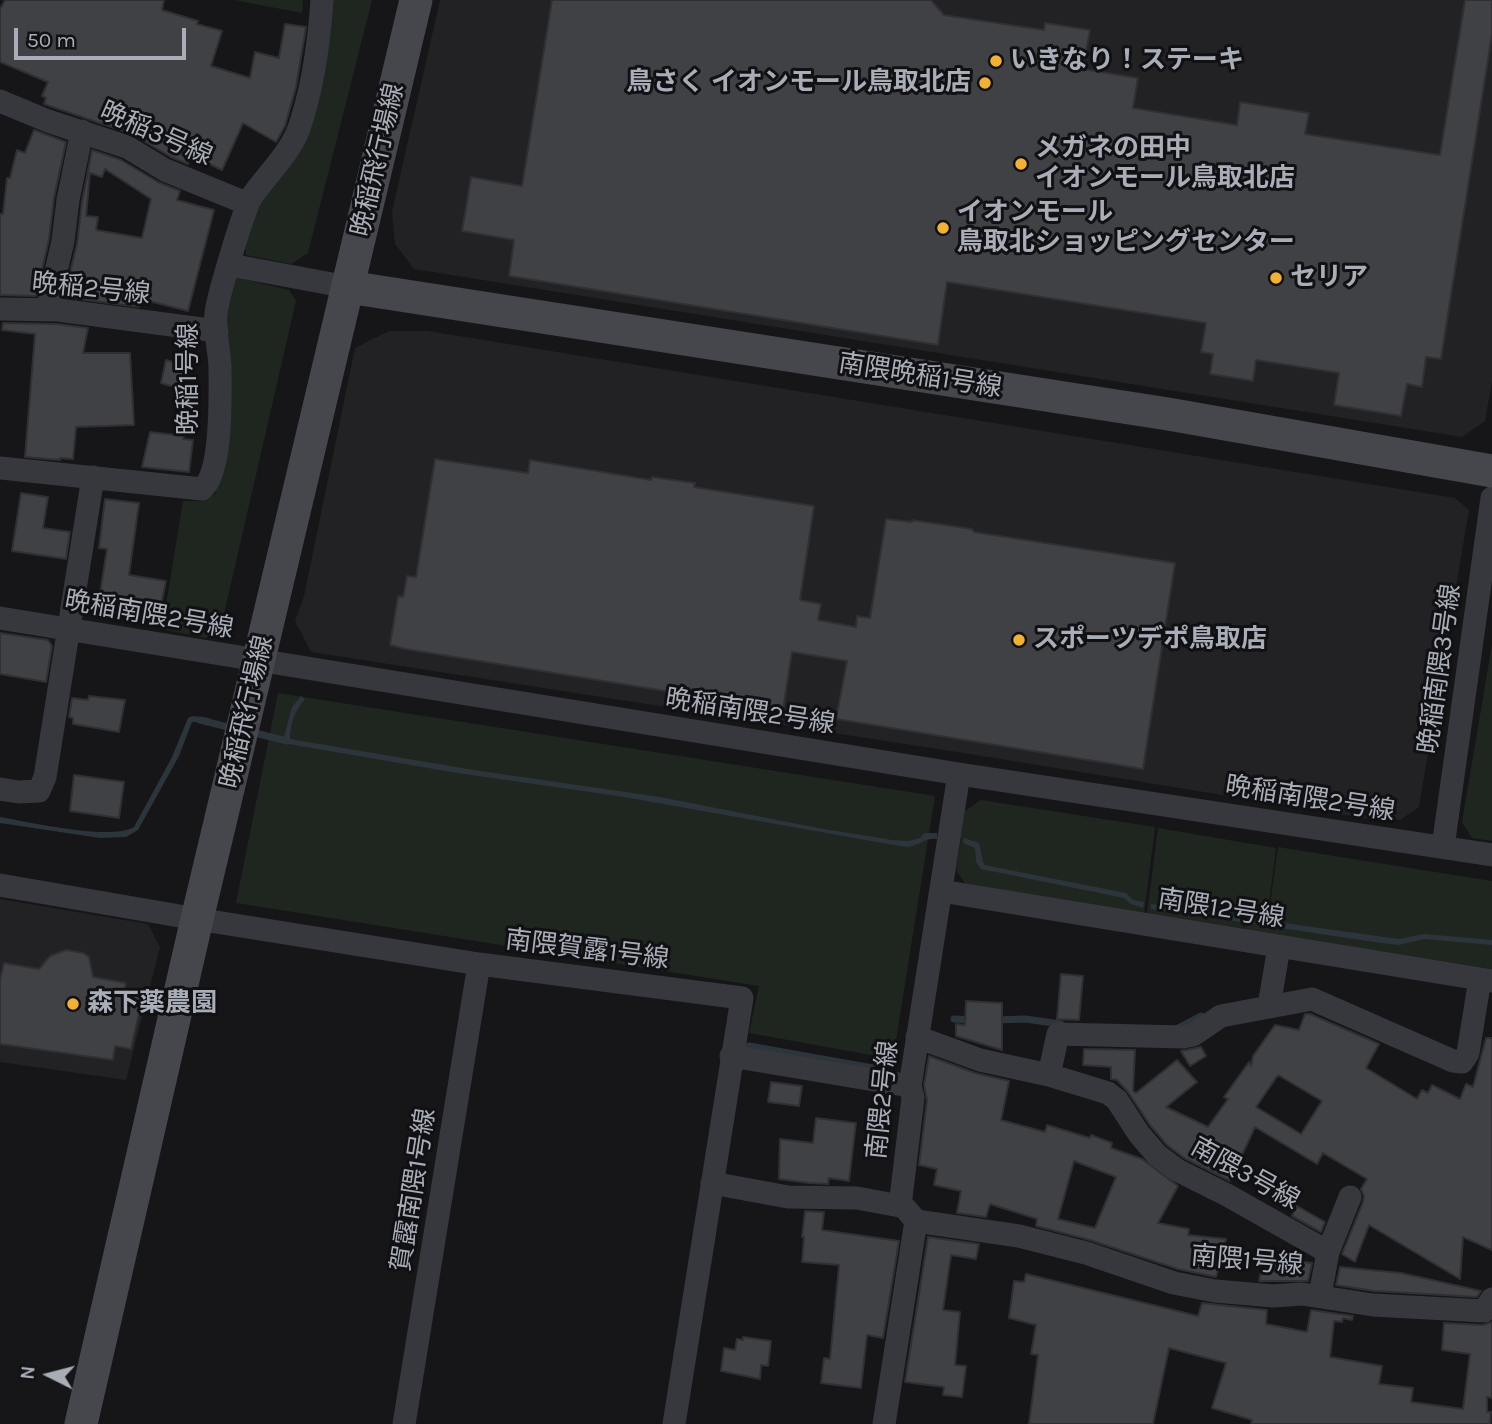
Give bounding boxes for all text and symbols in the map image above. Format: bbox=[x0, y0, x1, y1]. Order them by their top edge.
scale bar bbox=[18, 14, 189, 58]
text: 50 m bbox=[27, 28, 76, 52]
place label: いきなり！ステーキ bbox=[1010, 45, 1244, 77]
marker: いきなり！ステーキ bbox=[988, 53, 1004, 69]
place label: 鳥さく イオンモール鳥取北店 bbox=[626, 67, 971, 99]
marker: 鳥さく イオンモール鳥取北店 bbox=[977, 75, 993, 91]
street label: 晩稲飛行場線 bbox=[345, 80, 411, 240]
street label: 晩稲3号線 bbox=[95, 95, 217, 173]
place label: メガネの田中 イオンモール鳥取北店 bbox=[1035, 133, 1295, 194]
marker: メガネの田中 イオンモール鳥取北店 bbox=[1013, 156, 1029, 172]
place label: イオンモール 鳥取北ショッピングセンター bbox=[957, 197, 1295, 258]
marker: イオンモール 鳥取北ショッピングセンター bbox=[935, 220, 951, 236]
place label: セリア bbox=[1290, 262, 1368, 294]
street label: 晩稲2号線 bbox=[30, 267, 152, 311]
marker: セリア bbox=[1268, 270, 1284, 286]
street label: 晩稲1号線 bbox=[173, 323, 205, 435]
street label: 南隈晩稲1号線 bbox=[836, 348, 1004, 404]
street label: 晩稲南隈3号線 bbox=[1413, 582, 1467, 756]
street label: 晩稲南隈2号線 bbox=[62, 585, 236, 645]
place label: スポーツデポ鳥取店 bbox=[1033, 624, 1267, 656]
street label: 晩稲飛行場線 bbox=[214, 632, 280, 792]
marker: スポーツデポ鳥取店 bbox=[1011, 632, 1027, 648]
street label: 晩稲南隈2号線 bbox=[663, 683, 837, 741]
street label: 晩稲南隈2号線 bbox=[1223, 770, 1397, 828]
street label: 南隈12号線 bbox=[1156, 884, 1286, 934]
street label: 南隈賀露1号線 bbox=[503, 924, 671, 976]
place label: 森下薬農園 bbox=[87, 988, 217, 1020]
marker: 森下薬農園 bbox=[65, 996, 81, 1012]
street label: 南隈2号線 bbox=[861, 1039, 905, 1161]
street label: 賀露南隈1号線 bbox=[386, 1106, 442, 1274]
street label: 南隈3号線 bbox=[1185, 1131, 1305, 1217]
street label: 南隈1号線 bbox=[1190, 1241, 1304, 1281]
north arrow bbox=[14, 1340, 84, 1410]
text: N bbox=[16, 1365, 40, 1381]

